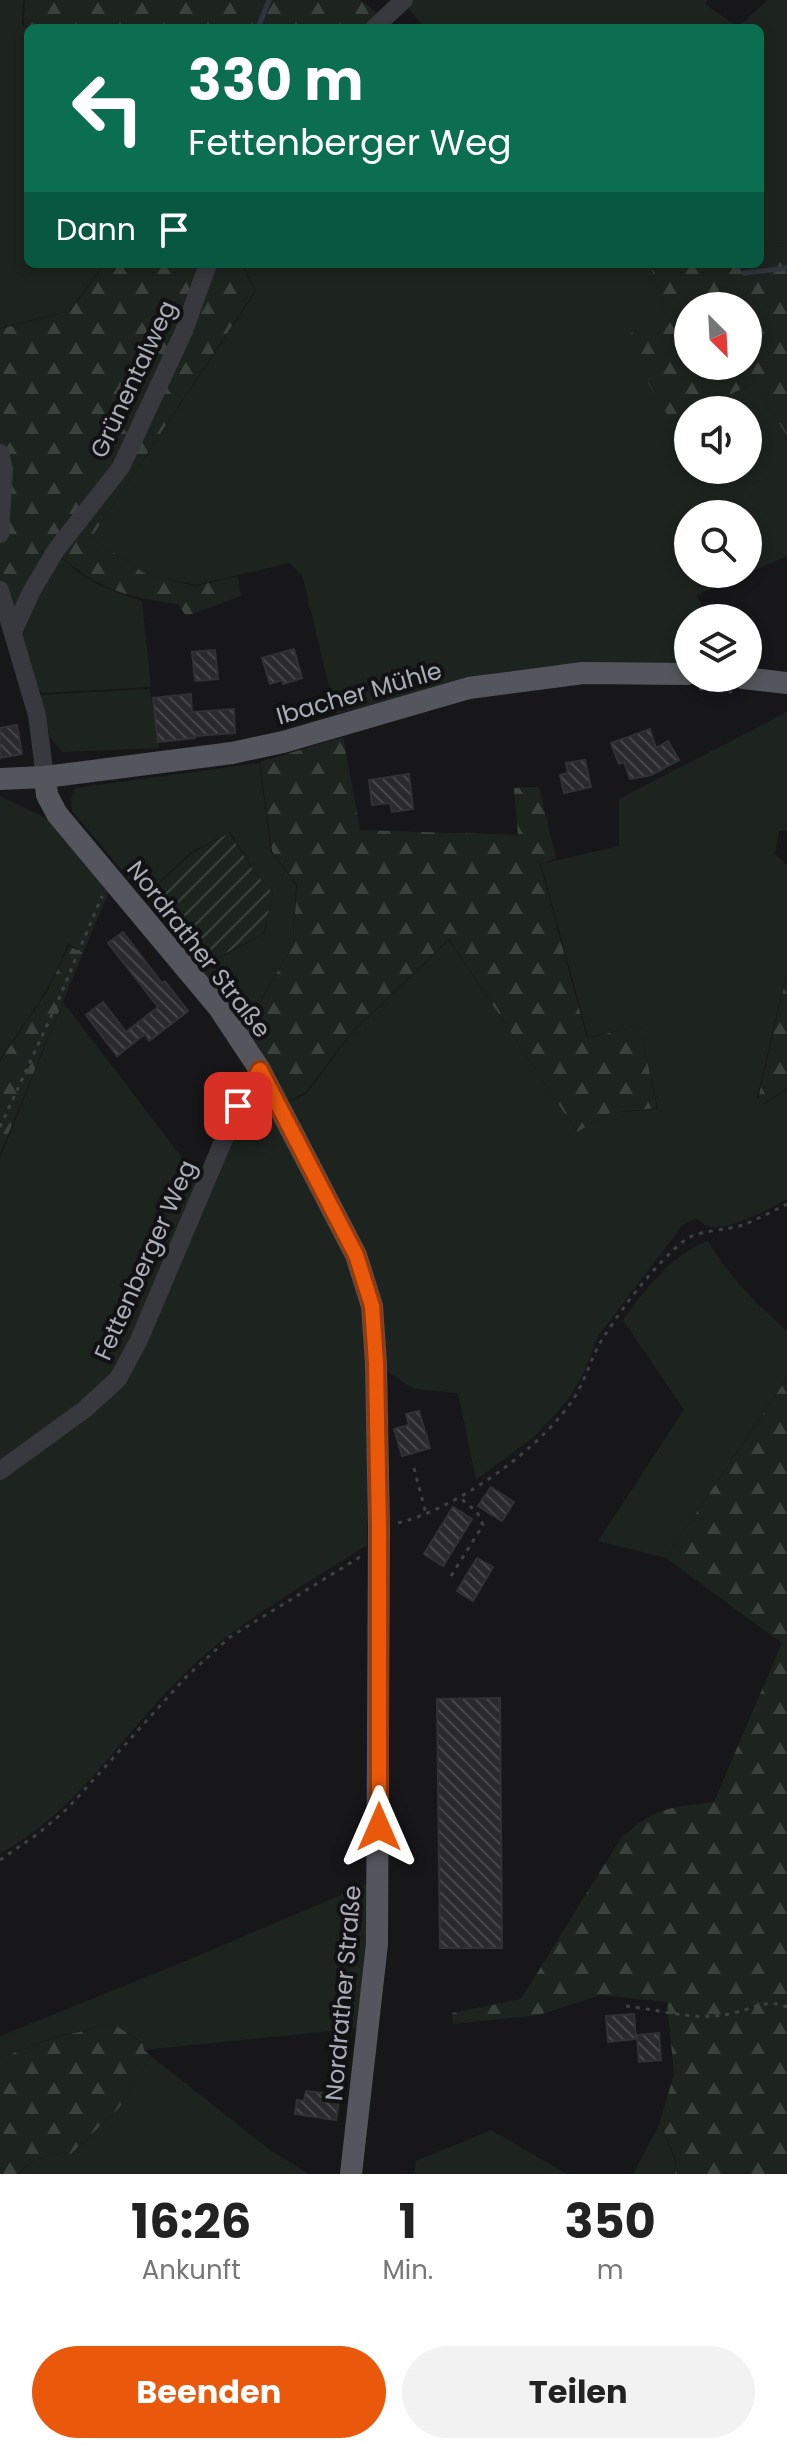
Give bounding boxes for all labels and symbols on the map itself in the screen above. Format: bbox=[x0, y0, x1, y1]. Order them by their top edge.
north arrow bbox=[674, 292, 762, 380]
street label: Grünentalweg bbox=[82, 295, 184, 463]
street label: Ibacher Mühle bbox=[272, 654, 446, 732]
street label: Nordrather Straße bbox=[119, 854, 279, 1044]
pin bbox=[204, 1072, 272, 1140]
street label: Fettenberger Weg bbox=[86, 1155, 204, 1365]
position arrow bbox=[337, 1785, 421, 1869]
street label: Nordrather Straße bbox=[317, 1884, 369, 2102]

